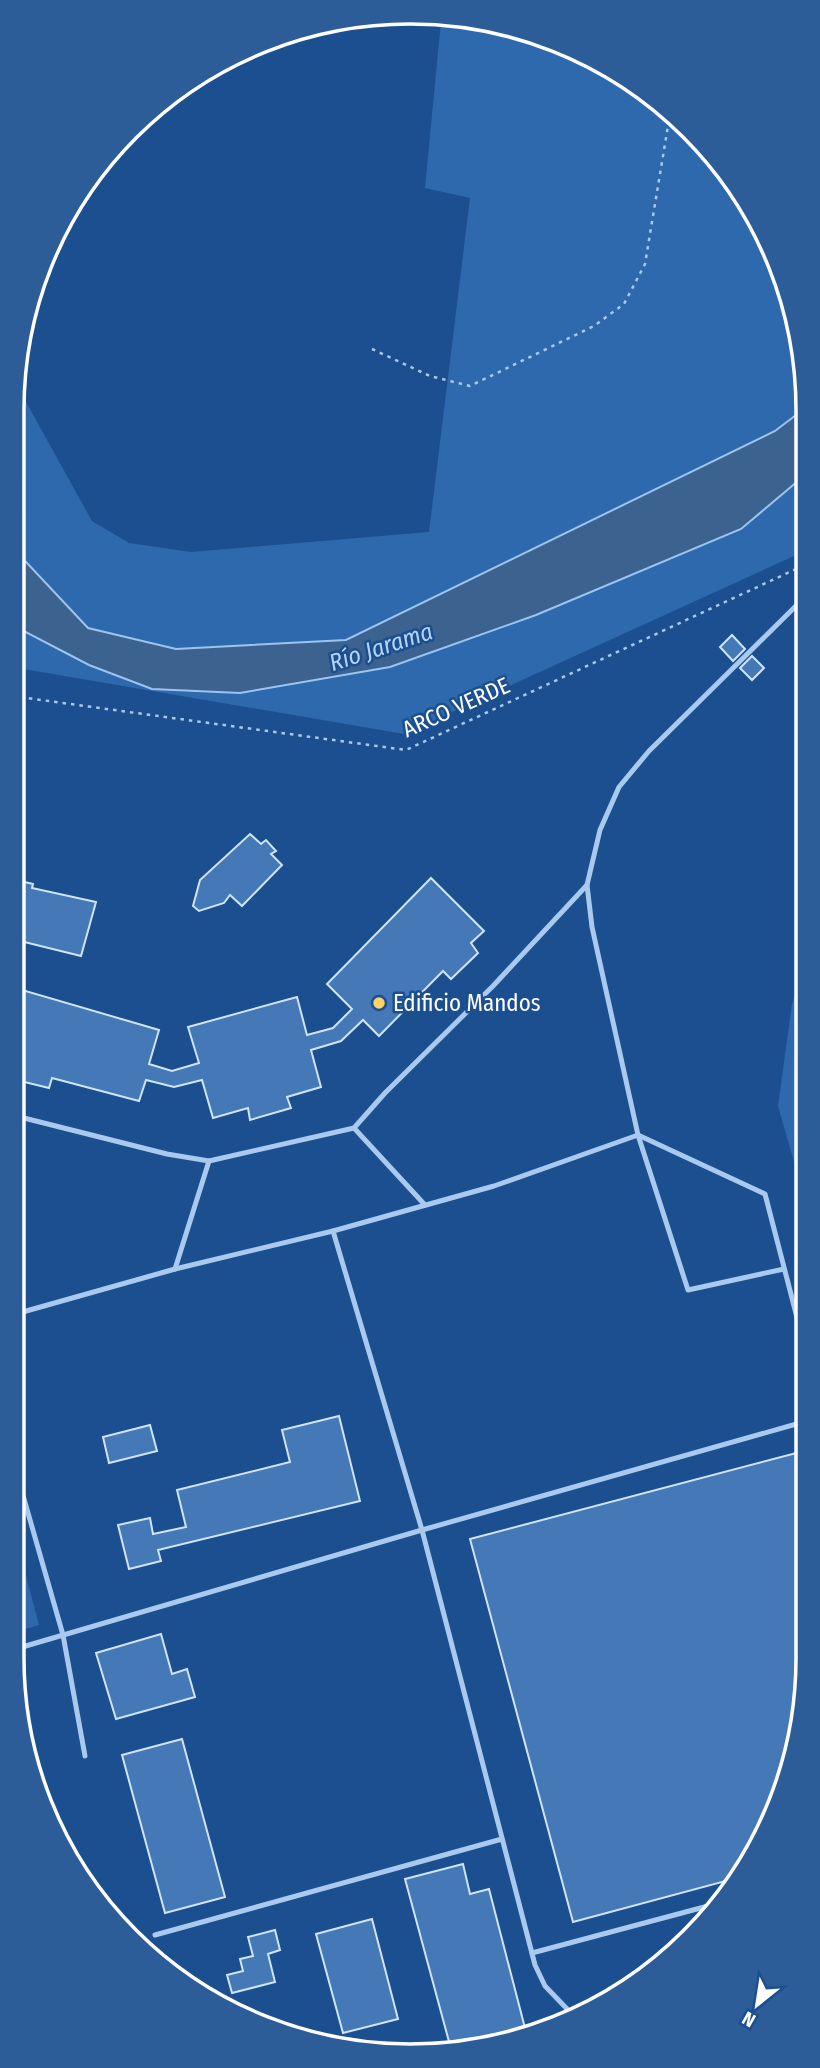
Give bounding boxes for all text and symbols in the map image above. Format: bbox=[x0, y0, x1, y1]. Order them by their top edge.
water label: Río Jarama bbox=[326, 617, 436, 677]
street label: ARCO VERDE bbox=[398, 671, 514, 743]
place label: Edificio Mandos bbox=[393, 989, 541, 1017]
marker: Edificio Mandos bbox=[371, 995, 387, 1011]
north arrow bbox=[722, 1970, 792, 2040]
text: N bbox=[738, 2006, 759, 2032]

